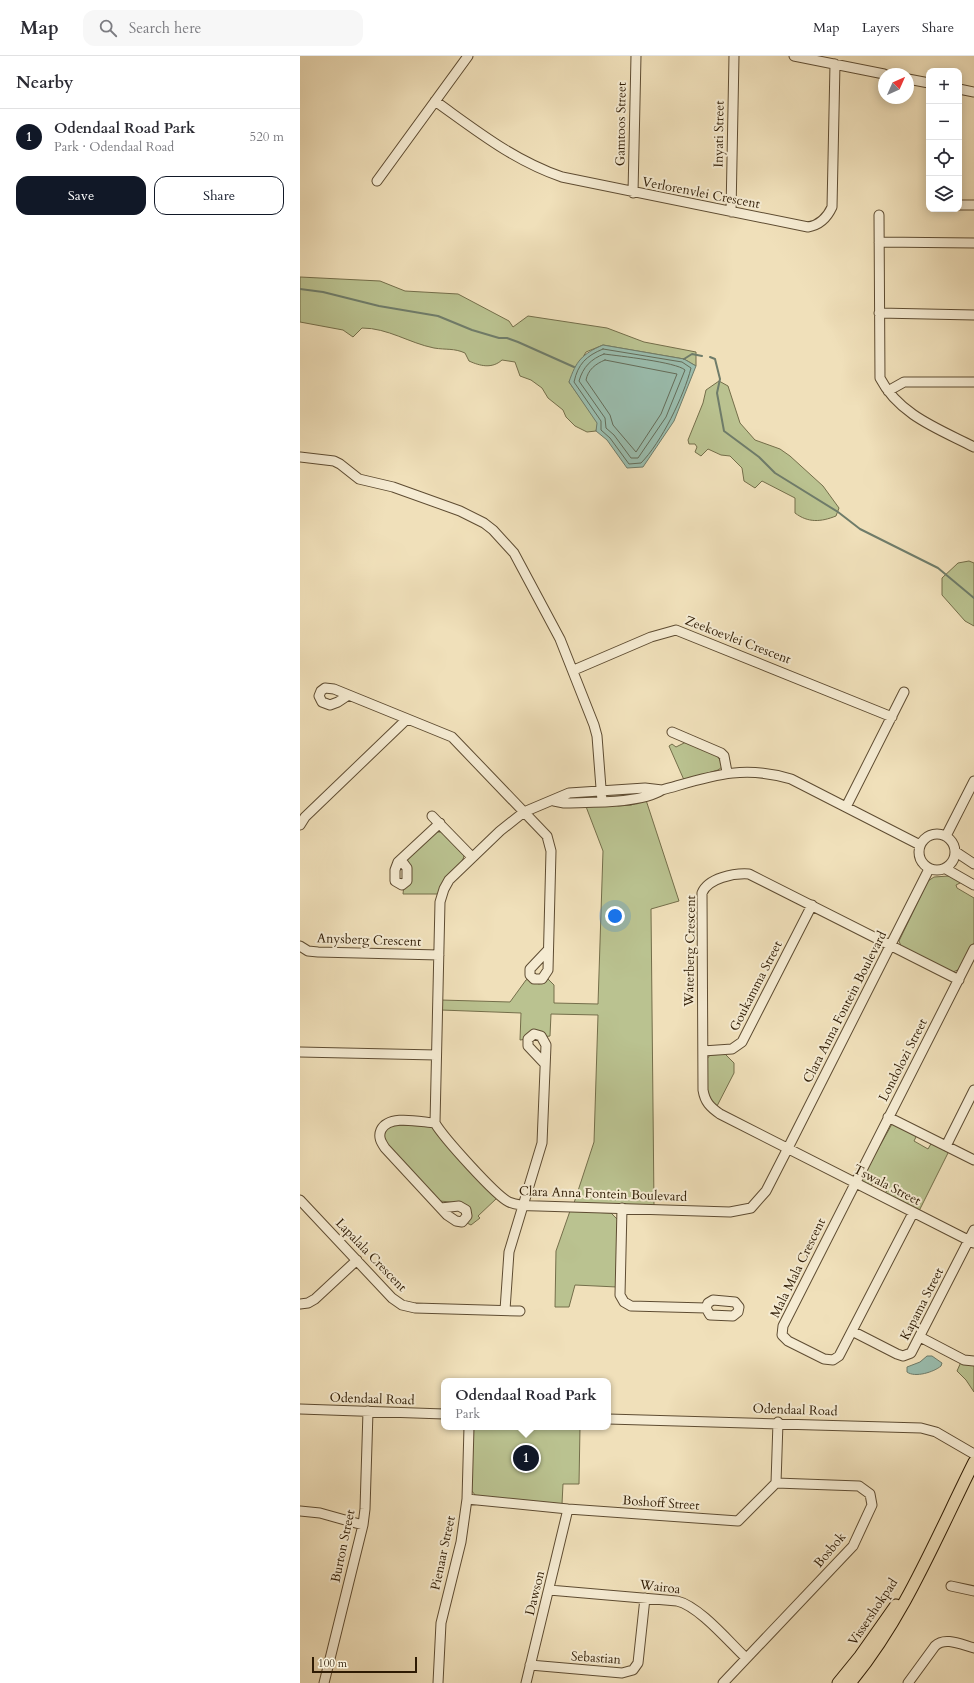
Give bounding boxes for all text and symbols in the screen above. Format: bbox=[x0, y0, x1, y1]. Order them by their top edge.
search box bbox=[83, 10, 363, 46]
text: Map bbox=[20, 15, 59, 41]
icon: search bbox=[97, 17, 119, 39]
text: Search here bbox=[129, 18, 201, 38]
text: Map bbox=[813, 18, 840, 37]
text: Layers bbox=[862, 18, 900, 37]
text: Share bbox=[922, 18, 954, 37]
north arrow bbox=[878, 68, 914, 104]
map controls bbox=[926, 68, 962, 212]
button: + bbox=[926, 68, 962, 104]
text: Nearby bbox=[16, 71, 73, 94]
street label: Gamtoos Street bbox=[611, 82, 631, 166]
street label: Inyati Street bbox=[709, 100, 729, 168]
button: − bbox=[926, 104, 962, 140]
text: Odendaal Road Park bbox=[54, 118, 195, 138]
text: 1 bbox=[26, 128, 32, 146]
text: 520 m bbox=[250, 128, 284, 146]
text: Park · Odendaal Road bbox=[54, 138, 174, 156]
button: locate bbox=[926, 140, 962, 176]
street label: Verlorenvlei Crescent bbox=[641, 173, 761, 213]
button: Save bbox=[16, 176, 146, 215]
button: Share bbox=[154, 176, 284, 215]
button: layers bbox=[926, 176, 962, 212]
street label: Zeekoevlei Crescent bbox=[682, 611, 794, 669]
street label: Waterberg Crescent bbox=[680, 895, 700, 1008]
your location bbox=[605, 906, 625, 926]
street label: Clara Anna Fontein Boulevard bbox=[799, 928, 891, 1086]
street label: Anysberg Crescent bbox=[316, 929, 422, 951]
street label: Goukamma Street bbox=[725, 938, 787, 1034]
street label: Londolozi Street bbox=[874, 1015, 932, 1105]
street label: Tswala Street bbox=[850, 1160, 924, 1210]
street label: Clara Anna Fontein Boulevard bbox=[519, 1182, 687, 1206]
street label: Lapalala Crescent bbox=[331, 1214, 411, 1296]
street label: Mala Mala Crescent bbox=[766, 1215, 830, 1321]
street label: Kapama Street bbox=[896, 1265, 948, 1343]
popup bbox=[441, 1378, 611, 1430]
text: Odendaal Road Park bbox=[455, 1385, 597, 1405]
street label: Odendaal Road bbox=[329, 1389, 415, 1409]
street label: Odendaal Road bbox=[752, 1400, 838, 1420]
text: Park bbox=[455, 1405, 480, 1423]
pin: 1 bbox=[513, 1443, 539, 1473]
street label: Boshoff Street bbox=[622, 1491, 700, 1515]
street label: Burton Street bbox=[327, 1508, 359, 1584]
street label: Pienaar Street bbox=[426, 1514, 460, 1592]
street label: Bosbok bbox=[810, 1528, 850, 1572]
street label: Dawson bbox=[521, 1568, 549, 1617]
street label: Wairoa bbox=[638, 1575, 682, 1598]
street label: Vissershokpad bbox=[844, 1575, 902, 1649]
street label: Sebastian bbox=[570, 1647, 622, 1669]
scale bar bbox=[312, 1655, 417, 1674]
text: 100 m bbox=[318, 1656, 347, 1671]

